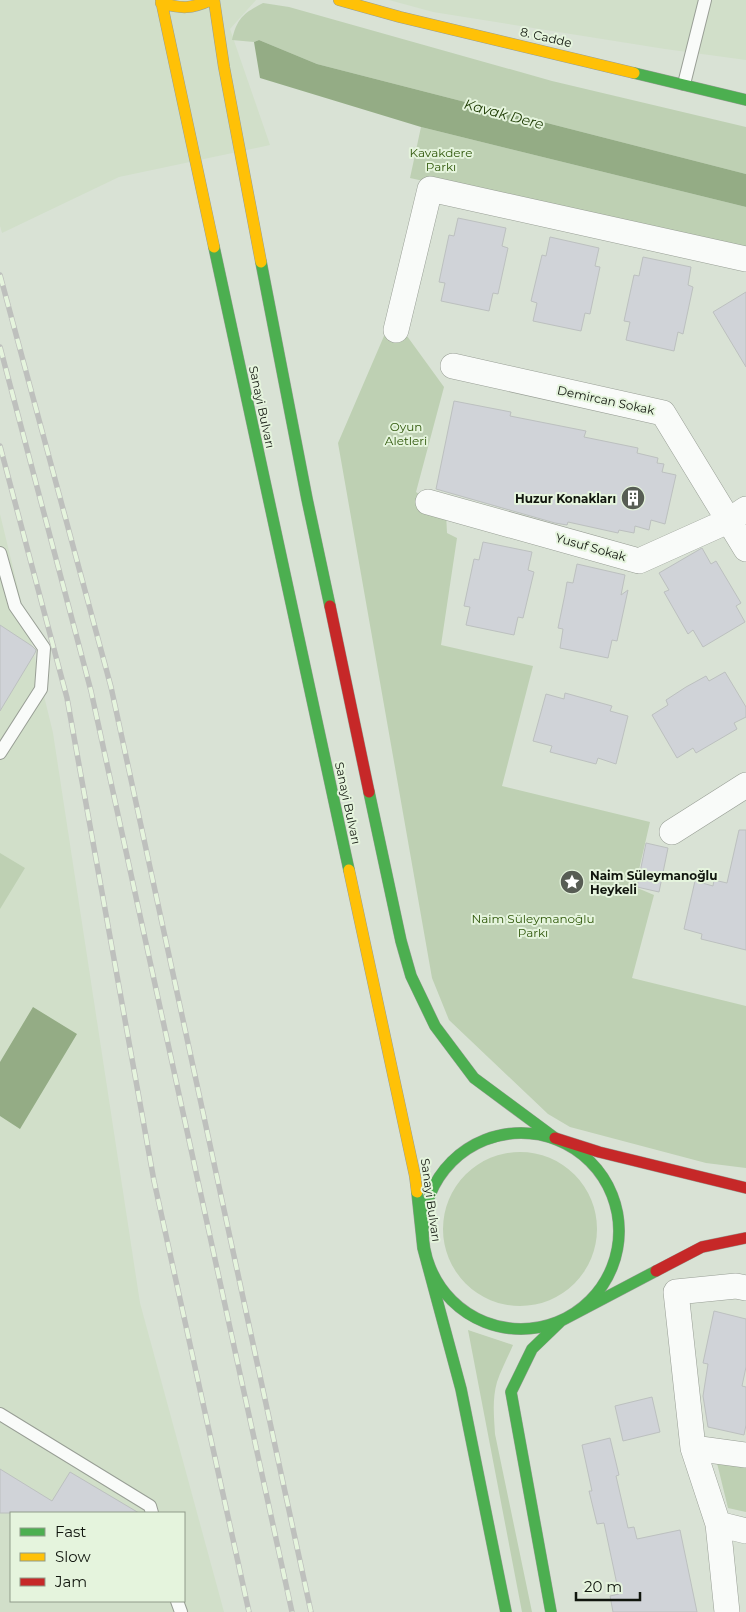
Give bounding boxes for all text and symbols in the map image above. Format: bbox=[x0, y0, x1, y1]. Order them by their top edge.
street label: 8. Cadde bbox=[519, 24, 573, 50]
water label: Kavak Dere bbox=[462, 95, 546, 133]
park label: Kavakdere Parkı bbox=[410, 145, 472, 174]
street label: Sanayi Bulvarı bbox=[246, 364, 278, 450]
street label: Demircan Sokak bbox=[556, 382, 657, 418]
park label: Oyun Aletleri bbox=[385, 419, 427, 448]
building icon: Huzur Konakları bbox=[620, 485, 646, 511]
place label: Huzur Konakları bbox=[515, 491, 616, 506]
street label: Yusuf Sokak bbox=[554, 530, 629, 564]
street label: Sanayi Bulvarı bbox=[332, 760, 364, 846]
place label: Naim Süleymanoğlu Heykeli bbox=[590, 868, 717, 897]
place icon: Naim Süleymanoğlu Heykeli bbox=[559, 869, 585, 895]
park label: Naim Süleymanoğlu Parkı bbox=[471, 911, 595, 940]
street label: Sanayi Bulvarı bbox=[418, 1157, 444, 1243]
legend bbox=[10, 1512, 185, 1602]
text: Fast bbox=[55, 1522, 86, 1541]
text: Slow bbox=[55, 1547, 91, 1566]
scale bar bbox=[576, 1570, 640, 1602]
text: Jam bbox=[54, 1572, 87, 1591]
text: 20 m bbox=[584, 1577, 622, 1596]

